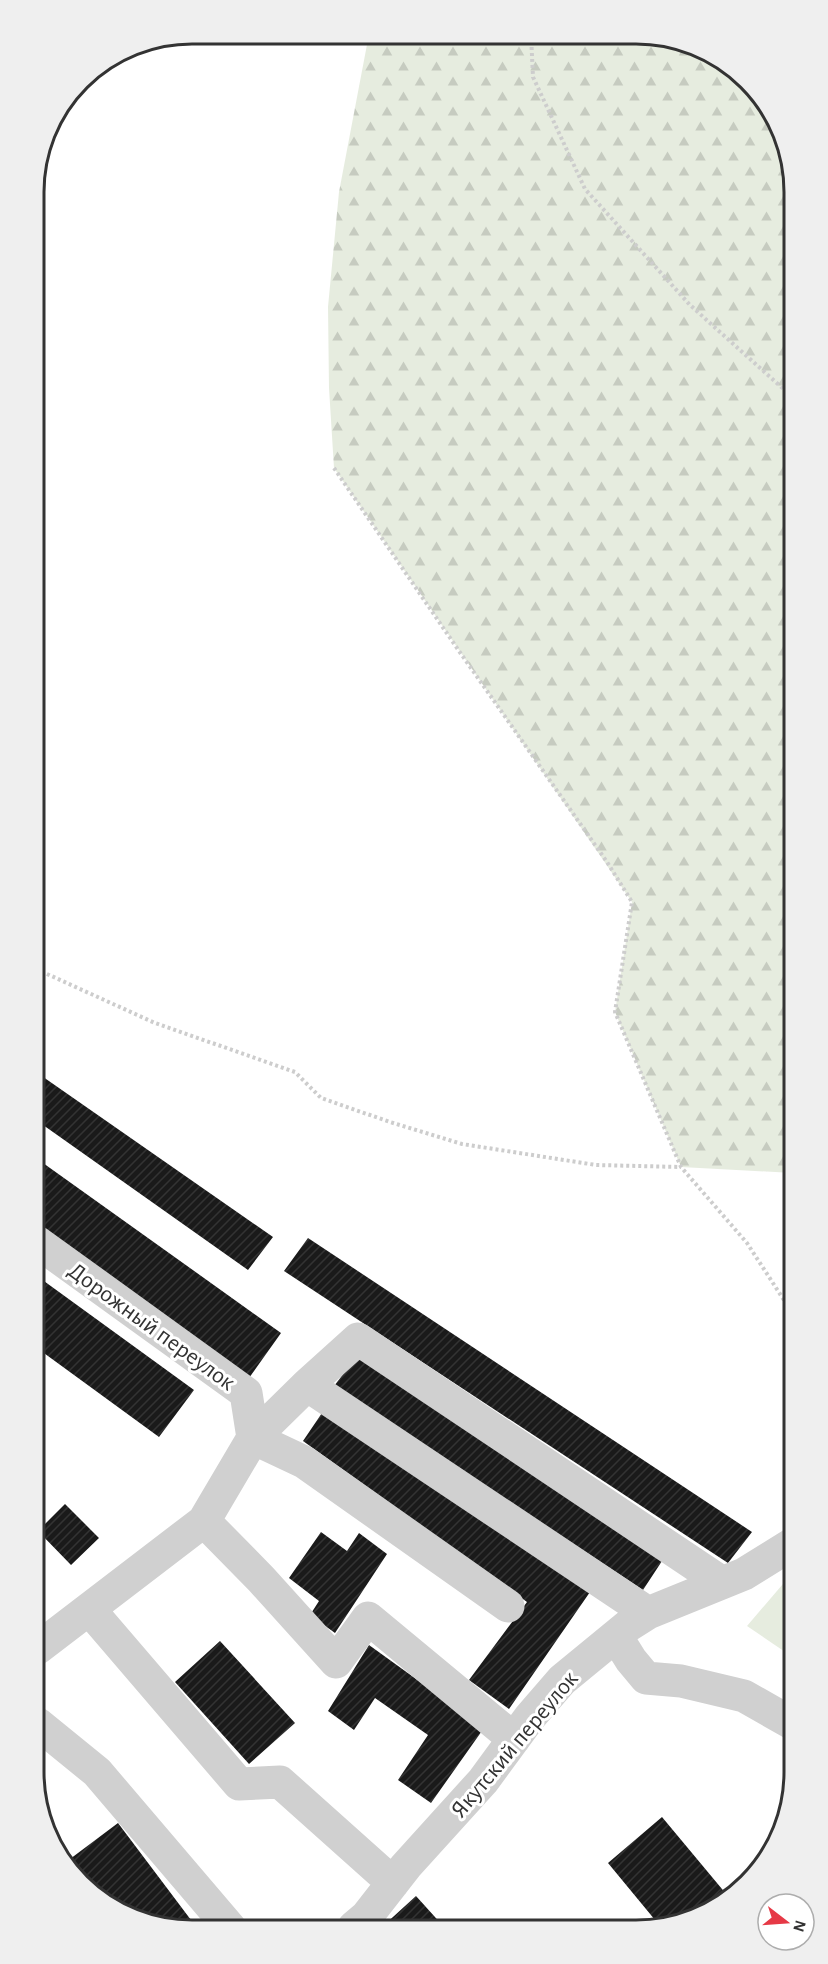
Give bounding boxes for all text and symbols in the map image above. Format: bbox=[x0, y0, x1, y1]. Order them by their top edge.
street label: Дорожный переулок bbox=[63, 1258, 239, 1395]
street label: Якутский переулок bbox=[447, 1667, 583, 1822]
north arrow bbox=[756, 1892, 816, 1952]
text: N bbox=[790, 1918, 809, 1934]

